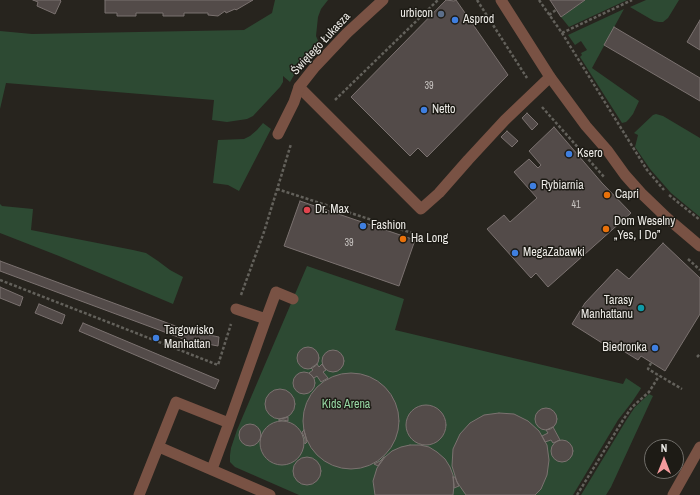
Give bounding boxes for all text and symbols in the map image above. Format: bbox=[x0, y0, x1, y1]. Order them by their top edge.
place label: urbicon bbox=[400, 7, 433, 21]
marker: urbicon bbox=[436, 9, 446, 19]
street label: Świętego Łukasza bbox=[288, 10, 354, 78]
place label: Asprod bbox=[463, 13, 494, 27]
marker: Asprod bbox=[450, 15, 460, 25]
house number: 39 bbox=[424, 80, 434, 92]
place label: Netto bbox=[432, 103, 456, 117]
marker: Netto bbox=[419, 105, 429, 115]
place label: Ksero bbox=[577, 147, 603, 161]
marker: Ksero bbox=[564, 149, 574, 159]
place label: Rybiarnia bbox=[541, 179, 584, 193]
marker: Rybiarnia bbox=[528, 181, 538, 191]
place label: Capri bbox=[615, 188, 639, 202]
marker: Capri bbox=[602, 190, 612, 200]
house number: 41 bbox=[571, 199, 581, 211]
place label: Dr. Max bbox=[315, 203, 349, 217]
marker: Dr. Max bbox=[302, 205, 312, 215]
place label: Dom Weselny „Yes, I Do” bbox=[614, 215, 675, 243]
place label: Fashion bbox=[371, 219, 406, 233]
marker: Fashion bbox=[358, 221, 368, 231]
marker: Dom Weselny „Yes, I Do” bbox=[601, 224, 611, 234]
place label: Ha Long bbox=[411, 232, 448, 246]
marker: Ha Long bbox=[398, 234, 408, 244]
house number: 39 bbox=[344, 237, 354, 249]
place label: MegaZabawki bbox=[523, 246, 585, 260]
marker: MegaZabawki bbox=[510, 248, 520, 258]
place label: Tarasy Manhattanu bbox=[581, 294, 633, 322]
marker: Tarasy Manhattanu bbox=[636, 303, 646, 313]
place label: Targowisko Manhattan bbox=[164, 324, 214, 352]
marker: Targowisko Manhattan bbox=[151, 333, 161, 343]
place label: Biedronka bbox=[602, 341, 647, 355]
marker: Biedronka bbox=[650, 343, 660, 353]
park label: Kids Arena bbox=[322, 398, 370, 412]
north arrow bbox=[644, 439, 684, 479]
text: N bbox=[661, 441, 667, 455]

